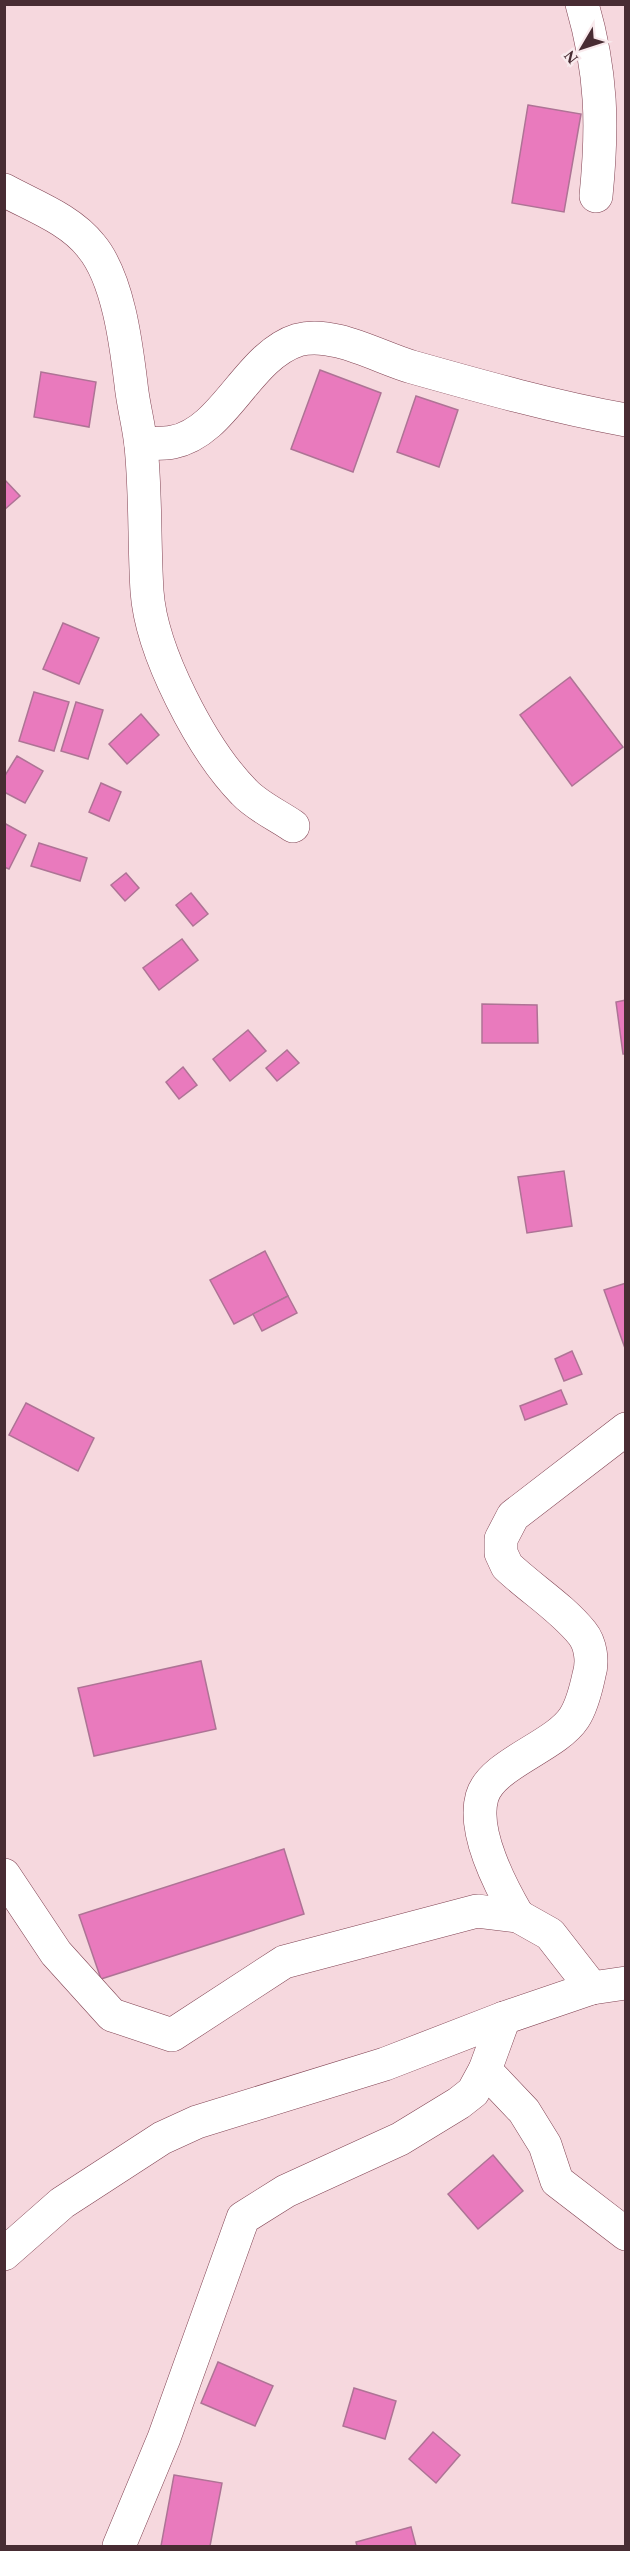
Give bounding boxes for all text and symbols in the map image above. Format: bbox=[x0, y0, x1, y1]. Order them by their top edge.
north arrow bbox=[552, 18, 612, 78]
text: N bbox=[560, 47, 581, 67]

